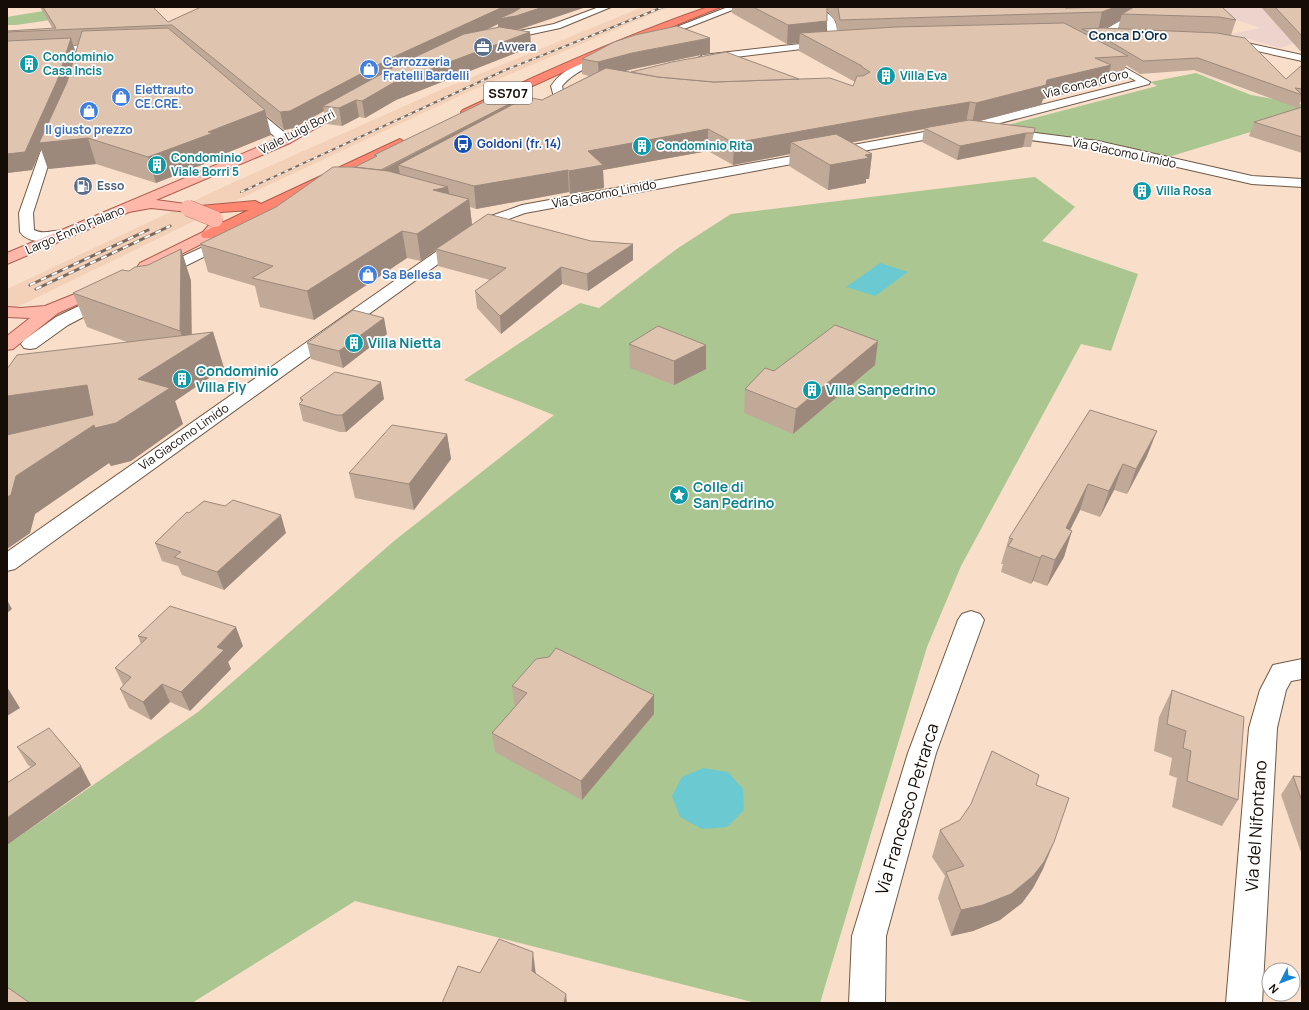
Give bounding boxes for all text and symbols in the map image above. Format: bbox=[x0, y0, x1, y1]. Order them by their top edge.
district label: Conca D'Oro bbox=[1089, 26, 1167, 44]
office icon: Avvera bbox=[472, 36, 494, 58]
place label: Avvera bbox=[497, 38, 536, 55]
place label: Condominio Casa Incis bbox=[43, 48, 114, 79]
building icon: Condominio Casa Incis bbox=[18, 53, 40, 75]
place label: Carrozzeria Fratelli Bardelli bbox=[383, 53, 469, 84]
shop icon: Carrozzeria Fratelli Bardelli bbox=[358, 58, 380, 80]
building icon: Villa Eva bbox=[875, 65, 897, 87]
street label: Via Conca d'Oro bbox=[1042, 65, 1130, 102]
place label: Villa Eva bbox=[900, 67, 947, 84]
place label: Elettrauto CE.CRE. bbox=[135, 81, 194, 112]
road number: SS707 bbox=[484, 82, 532, 104]
shop icon: Elettrauto CE.CRE. bbox=[110, 86, 132, 108]
shop icon: Il giusto prezzo bbox=[78, 100, 100, 122]
street label: Viale Luigi Borri bbox=[256, 105, 338, 158]
place label: Il giusto prezzo bbox=[45, 121, 133, 138]
bus stop icon: Goldoni (fr. 14) bbox=[452, 133, 474, 155]
street label: Via Giacomo Limido bbox=[1070, 133, 1178, 172]
place label: Goldoni (fr. 14) bbox=[477, 135, 562, 152]
building icon: Condominio Rita bbox=[631, 135, 653, 157]
place label: Condominio Rita bbox=[656, 137, 753, 154]
place label: Condominio Viale Borri 5 bbox=[171, 149, 242, 180]
building icon: Condominio Viale Borri 5 bbox=[146, 154, 168, 176]
fuel station icon: Esso bbox=[72, 175, 94, 197]
street label: Via Giacomo Limido bbox=[550, 175, 658, 212]
place label: Esso bbox=[97, 177, 124, 194]
building icon: Villa Rosa bbox=[1131, 180, 1153, 202]
place label: Villa Rosa bbox=[1156, 182, 1212, 199]
street label: Largo Ennio Flaiano bbox=[23, 201, 127, 258]
shop icon: Sa Bellesa bbox=[357, 264, 379, 286]
place label: Sa Bellesa bbox=[382, 266, 441, 283]
building icon: Villa Nietta bbox=[343, 332, 365, 354]
place label: Villa Nietta bbox=[368, 333, 441, 352]
place label: Condominio Villa Fly bbox=[196, 361, 279, 396]
building icon: Condominio Villa Fly bbox=[171, 368, 193, 390]
building icon: Villa Sanpedrino bbox=[801, 379, 823, 401]
place label: Villa Sanpedrino bbox=[826, 380, 936, 399]
street label: Via Giacomo Limido bbox=[135, 399, 232, 474]
place label: Colle di San Pedrino bbox=[693, 477, 775, 512]
place icon: Colle di San Pedrino bbox=[668, 484, 690, 506]
street label: Via Francesco Petrarca bbox=[869, 720, 944, 897]
street label: Via del Nifontano bbox=[1239, 759, 1272, 893]
north arrow bbox=[1261, 962, 1301, 1002]
text: N bbox=[1265, 981, 1281, 997]

